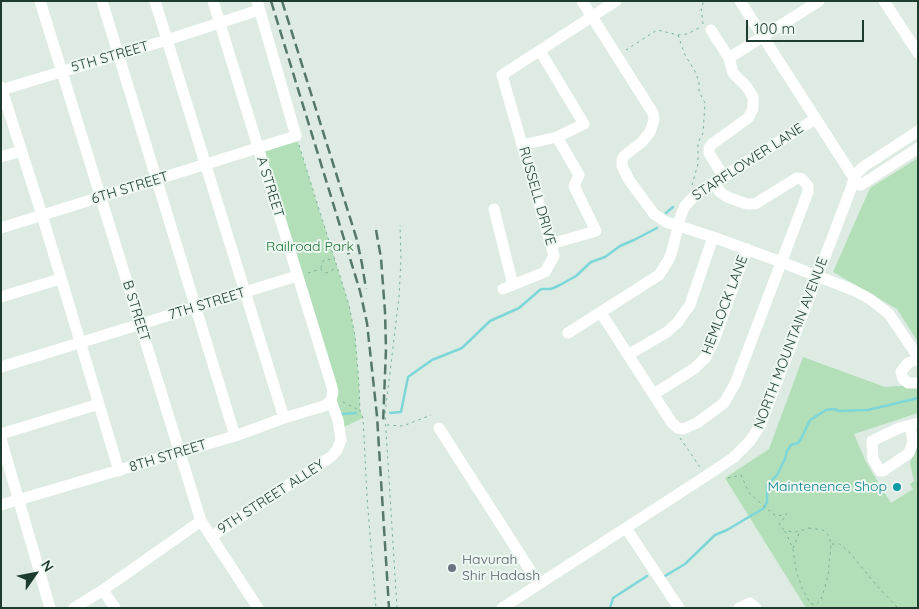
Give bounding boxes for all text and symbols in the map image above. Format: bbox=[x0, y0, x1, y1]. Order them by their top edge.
scale bar bbox=[749, 10, 866, 42]
text: 100 m bbox=[754, 19, 795, 38]
street label: 5TH STREET bbox=[69, 38, 151, 76]
street label: STARFLOWER LANE bbox=[689, 120, 807, 204]
street label: RUSSELL DRIVE bbox=[515, 145, 559, 247]
street label: A STREET bbox=[253, 154, 287, 220]
street label: 6TH STREET bbox=[89, 168, 171, 208]
park label: Railroad Park bbox=[266, 239, 354, 255]
street label: HEMLOCK LANE bbox=[698, 253, 752, 357]
street label: NORTH MOUNTAIN AVENUE bbox=[750, 255, 832, 431]
street label: B STREET bbox=[119, 278, 153, 344]
street label: 7TH STREET bbox=[166, 284, 248, 324]
street label: 8TH STREET bbox=[127, 436, 209, 476]
street label: 9TH STREET ALLEY bbox=[215, 456, 327, 538]
place label: Maintenence Shop bbox=[767, 479, 887, 495]
marker: Maintenence Shop bbox=[891, 481, 903, 493]
north arrow bbox=[10, 549, 60, 599]
place label: Havurah Shir Hadash bbox=[462, 552, 540, 584]
text: N bbox=[37, 557, 58, 575]
marker: Havurah Shir Hadash bbox=[446, 562, 458, 574]

